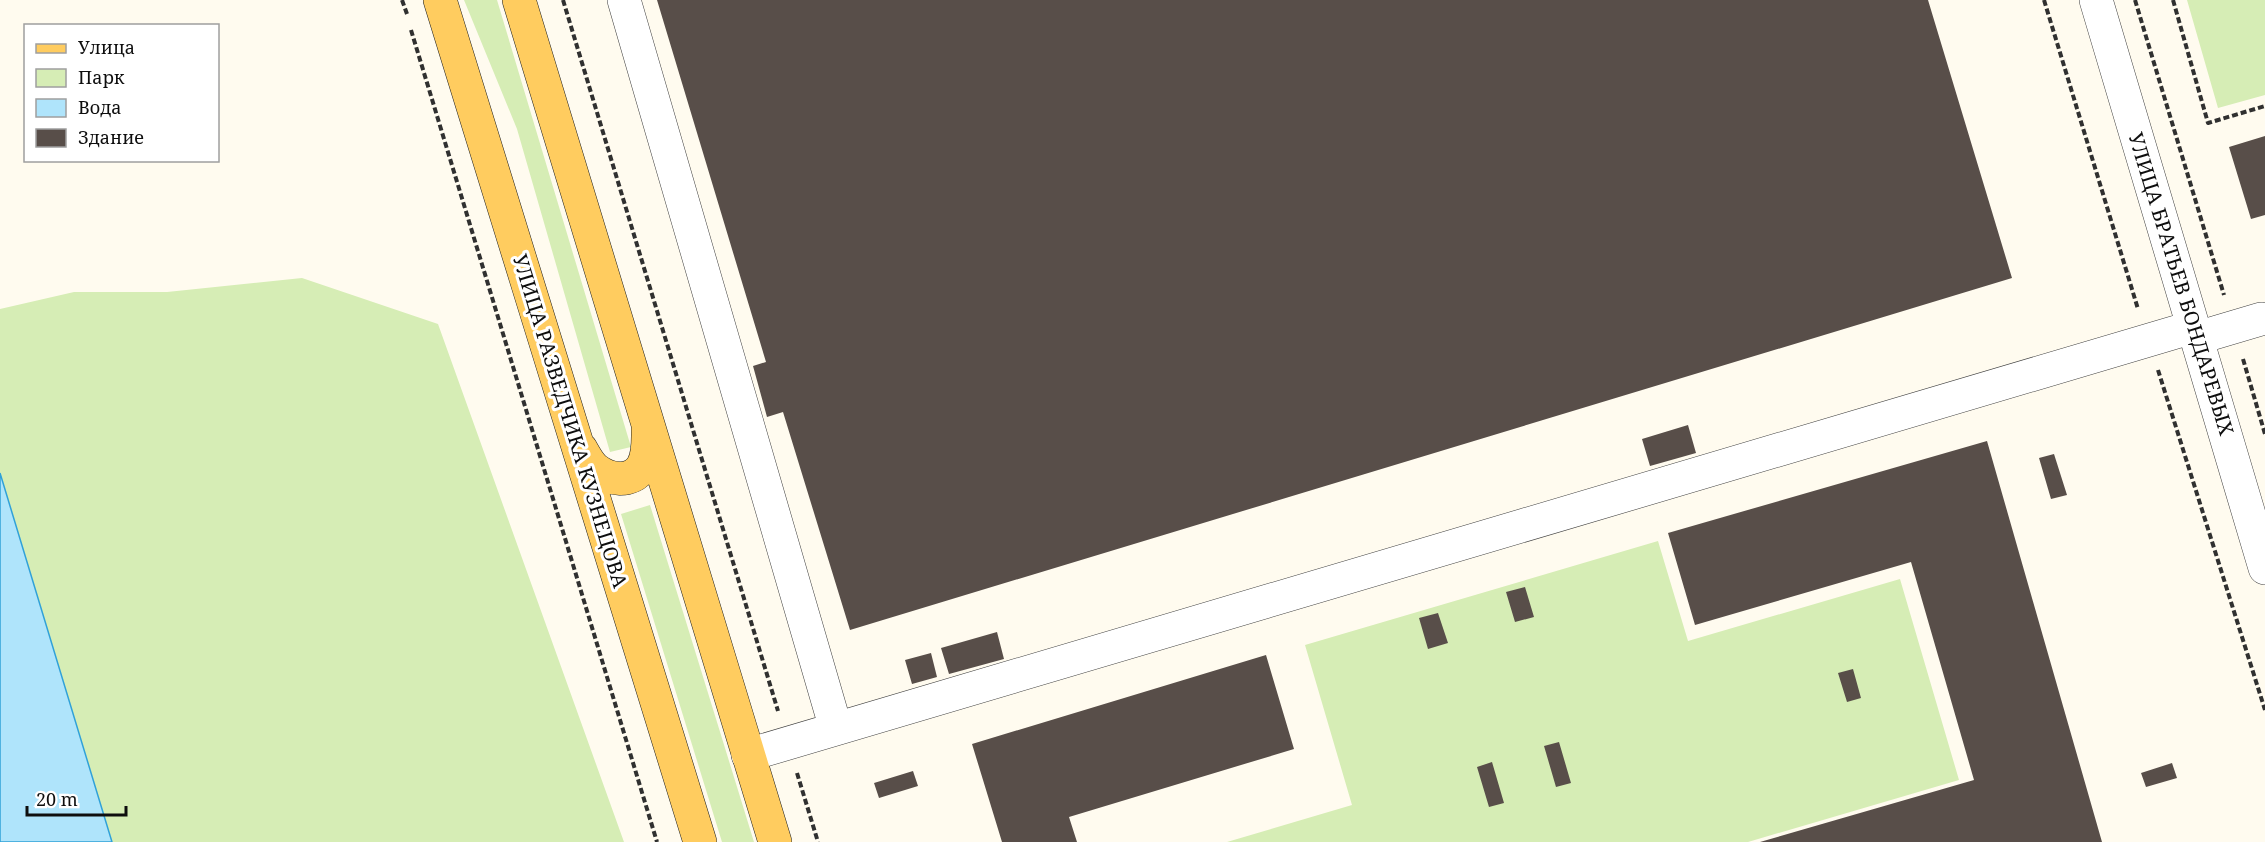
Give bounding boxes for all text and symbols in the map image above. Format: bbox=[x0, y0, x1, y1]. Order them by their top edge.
legend bbox=[24, 24, 219, 162]
text: Улица bbox=[78, 35, 135, 59]
text: Парк bbox=[78, 65, 125, 89]
text: Вода bbox=[78, 95, 122, 119]
text: Здание bbox=[78, 125, 144, 149]
street label: УЛИЦА БРАТЬЕВ БОНДАРЕВЫХ bbox=[2122, 129, 2241, 439]
street label: УЛИЦА РАЗВЕДЧИКА КУЗНЕЦОВА bbox=[507, 251, 634, 592]
scale bar bbox=[27, 779, 126, 817]
text: 20 m bbox=[36, 787, 78, 811]

